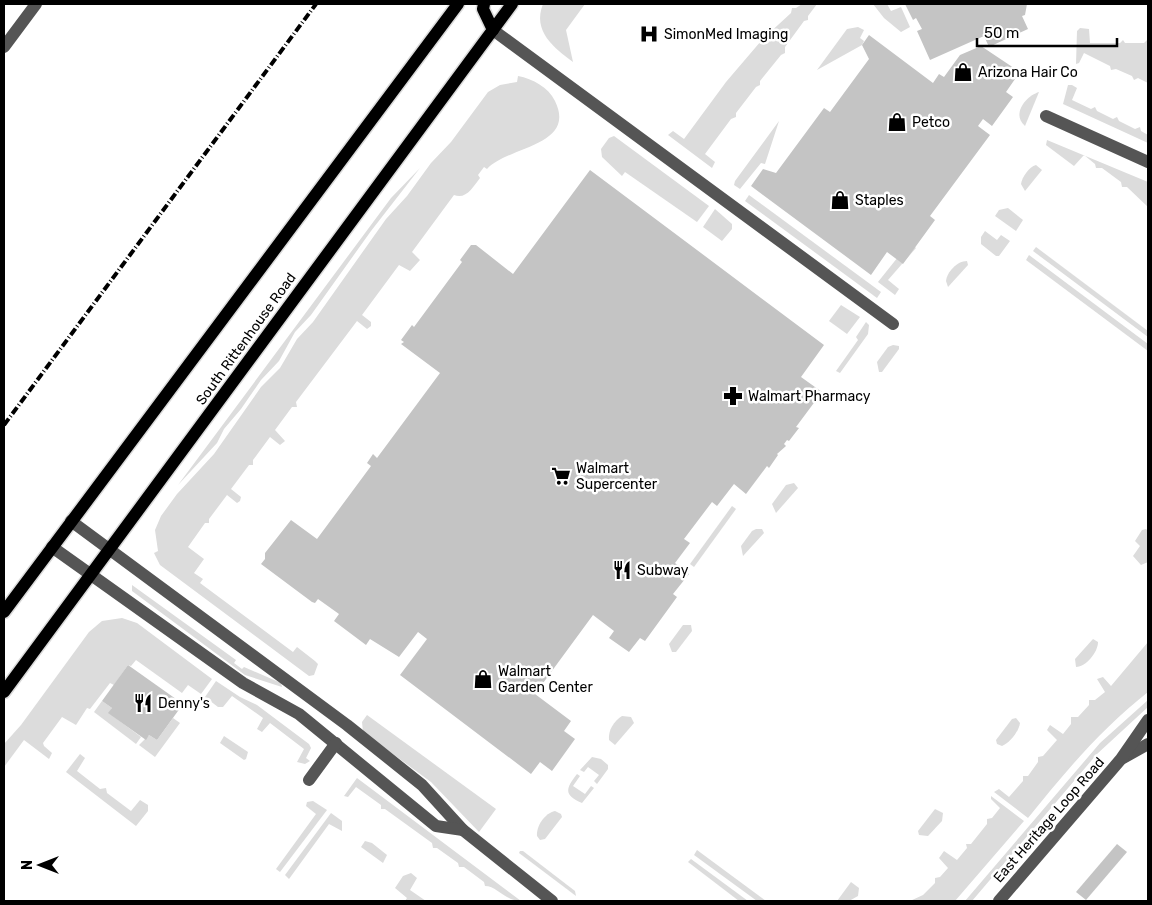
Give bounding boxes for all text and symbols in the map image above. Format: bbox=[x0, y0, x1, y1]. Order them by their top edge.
scale bar bbox=[977, 15, 1117, 47]
hospital icon: SimonMed Imaging bbox=[638, 23, 660, 45]
text: 50 m bbox=[984, 24, 1019, 42]
place label: SimonMed Imaging bbox=[664, 26, 788, 43]
shop icon: Arizona Hair Co bbox=[952, 61, 974, 83]
place label: Arizona Hair Co bbox=[978, 64, 1078, 81]
shop icon: Petco bbox=[886, 111, 908, 133]
place label: Petco bbox=[912, 114, 950, 131]
shop icon: Staples bbox=[829, 189, 851, 211]
place label: Staples bbox=[855, 192, 904, 209]
street label: South Rittenhouse Road bbox=[192, 270, 300, 408]
pharmacy icon: Walmart Pharmacy bbox=[722, 385, 744, 407]
place label: Walmart Pharmacy bbox=[748, 388, 871, 405]
place label: Walmart Supercenter bbox=[576, 460, 658, 493]
supermarket icon: Walmart Supercenter bbox=[550, 465, 572, 487]
restaurant icon: Subway bbox=[611, 559, 633, 581]
place label: Subway bbox=[637, 562, 689, 579]
place label: Walmart Garden Center bbox=[498, 663, 593, 696]
shop icon: Walmart Garden Center bbox=[472, 668, 494, 690]
restaurant icon: Denny's bbox=[132, 692, 154, 714]
place label: Denny's bbox=[158, 695, 210, 712]
street label: East Heritage Loop Road bbox=[990, 754, 1108, 886]
north arrow bbox=[15, 840, 65, 890]
text: N bbox=[19, 860, 36, 870]

